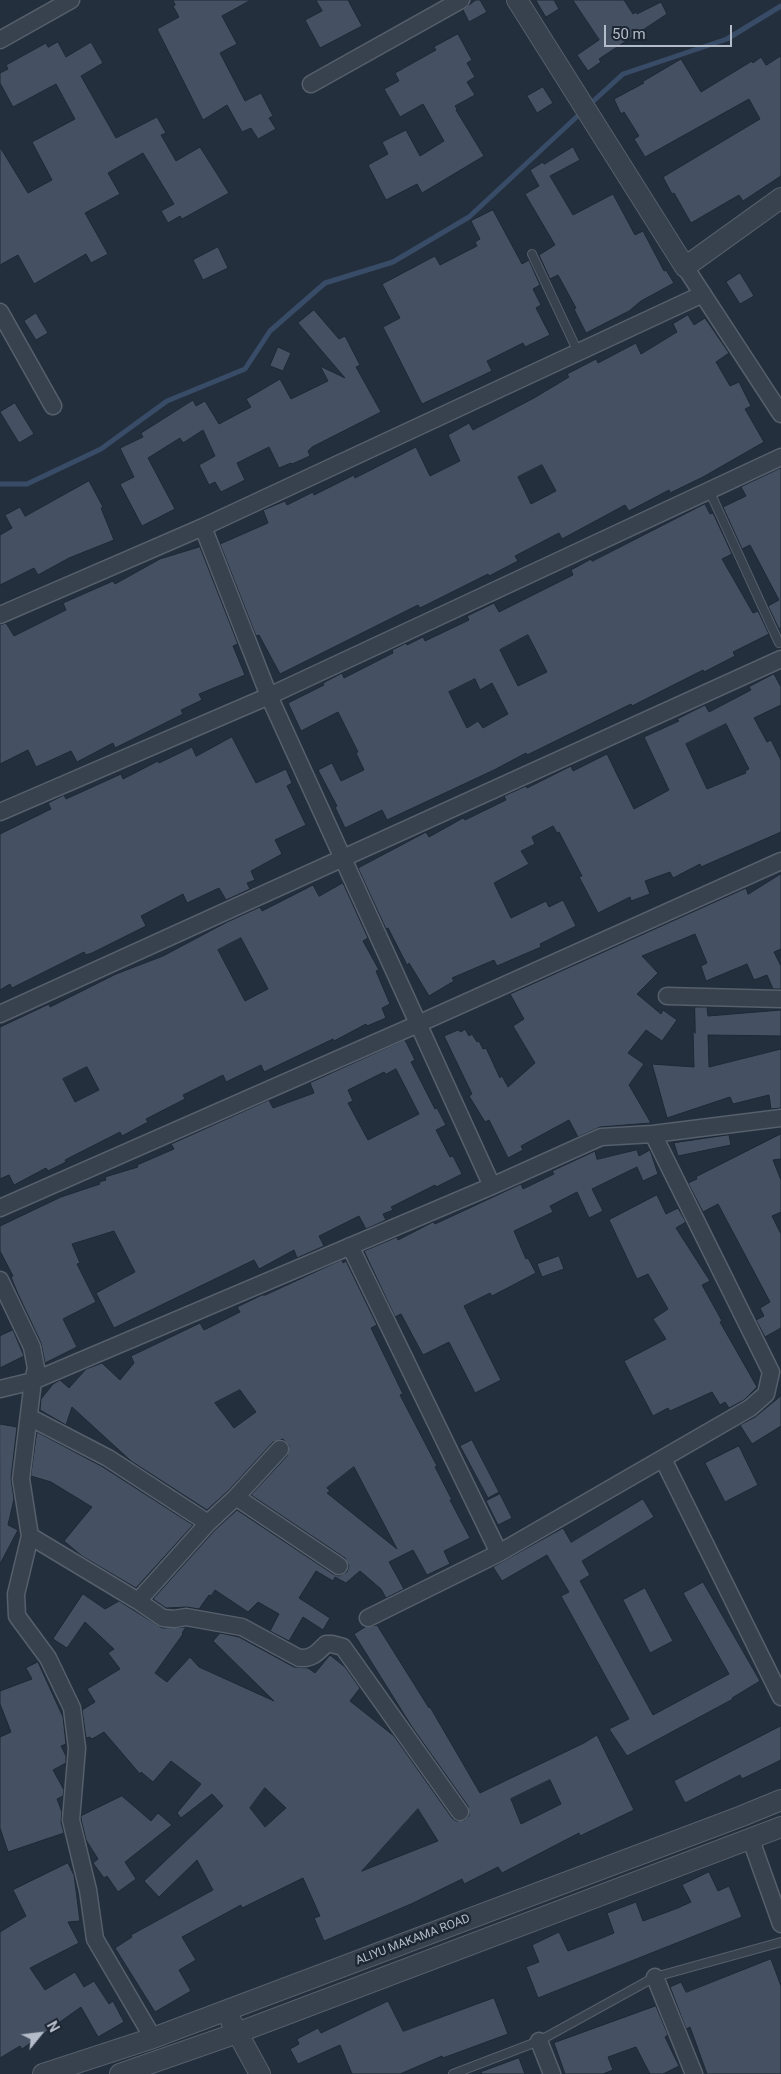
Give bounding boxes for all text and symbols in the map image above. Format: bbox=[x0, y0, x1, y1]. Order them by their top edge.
scale bar bbox=[606, 15, 734, 47]
text: 50 m bbox=[612, 25, 646, 43]
street label: ALIYU MAKAMA ROAD bbox=[354, 1912, 472, 1968]
north arrow bbox=[15, 2009, 65, 2059]
text: N bbox=[44, 2019, 63, 2035]

